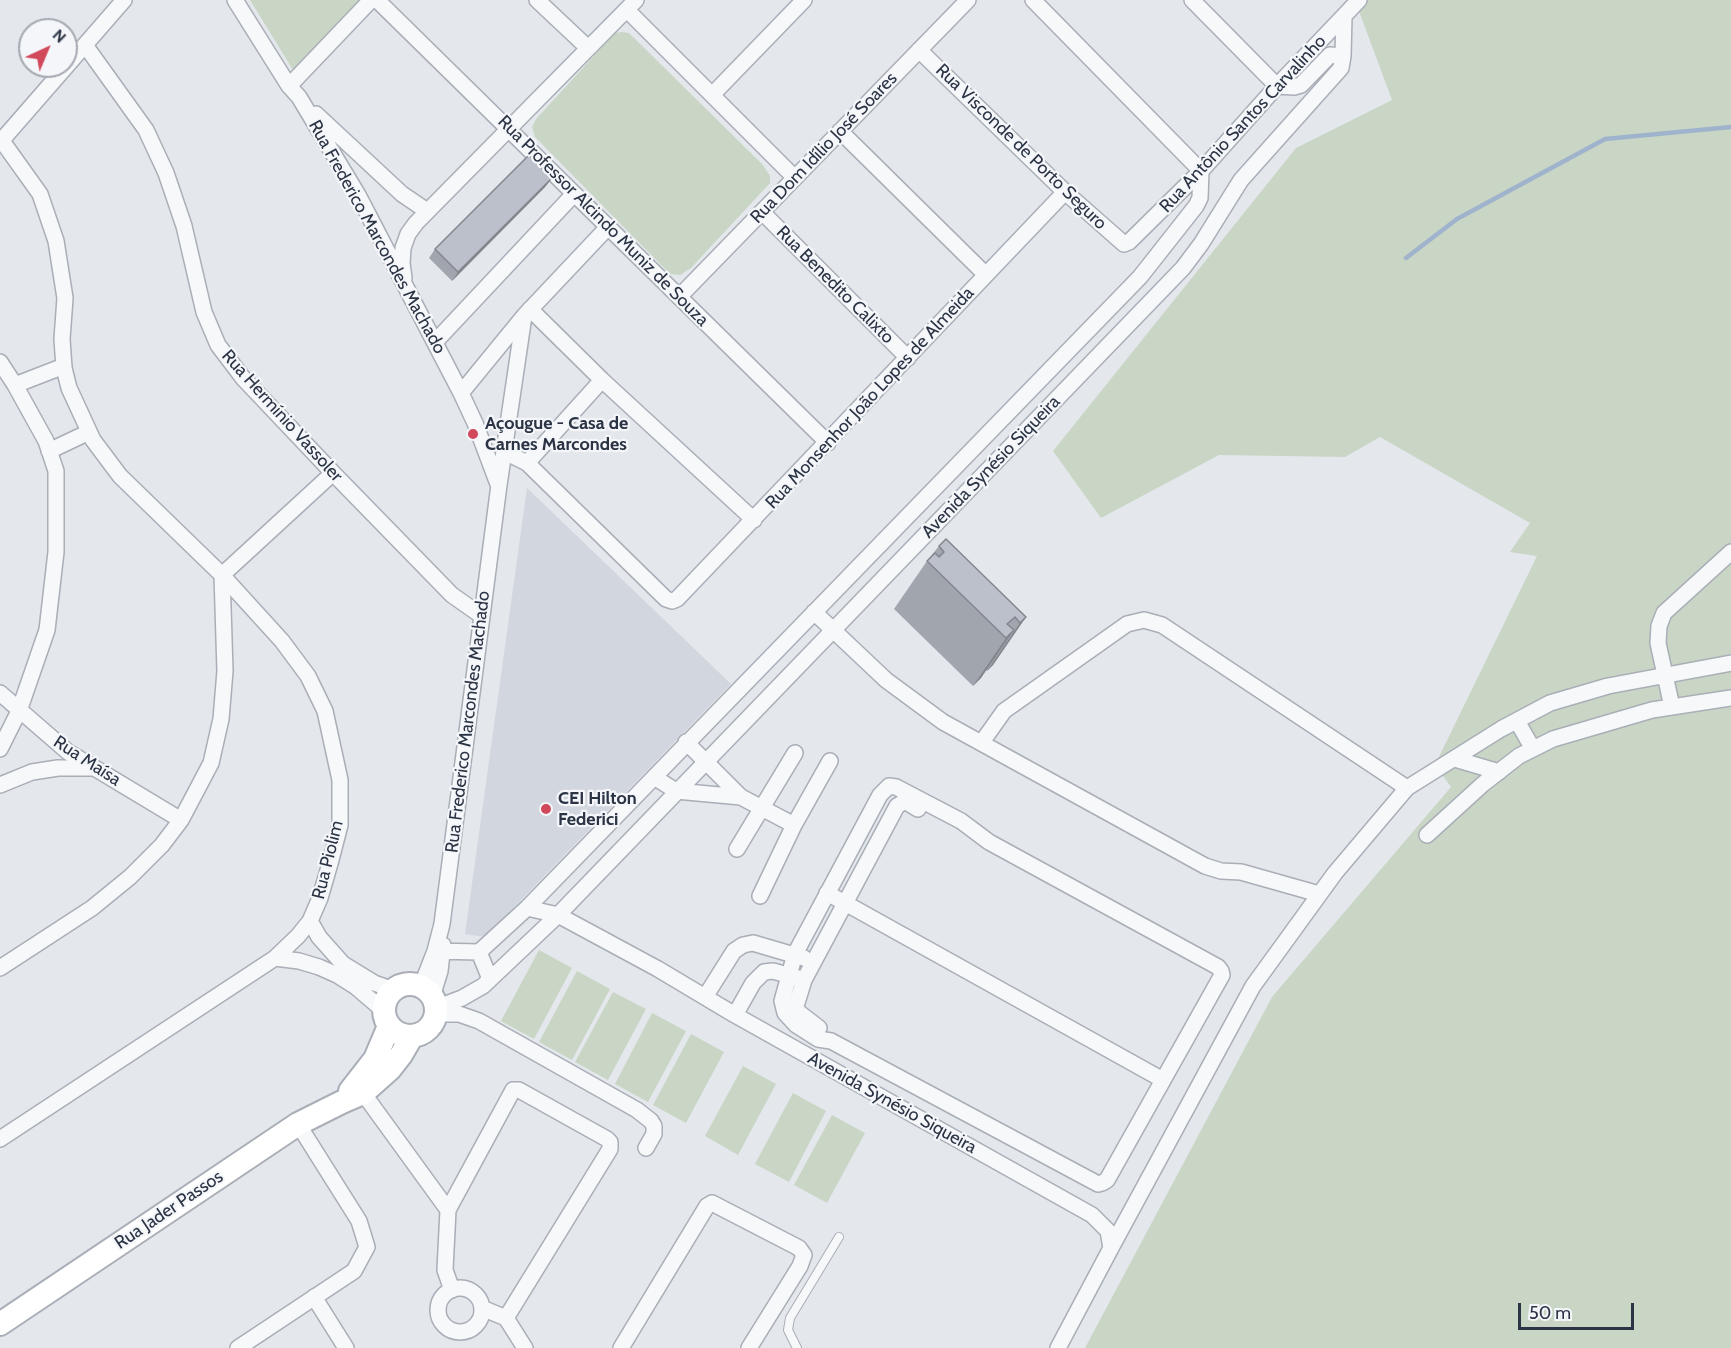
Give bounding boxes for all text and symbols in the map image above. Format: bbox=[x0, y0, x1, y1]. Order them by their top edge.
north arrow bbox=[18, 18, 78, 78]
text: N bbox=[49, 25, 70, 47]
street label: Rua Antônio Santos Carvalinho bbox=[1155, 31, 1331, 217]
street label: Rua Visconde de Porto Seguro bbox=[931, 60, 1111, 234]
street label: Rua Dom Idílio José Soares bbox=[746, 68, 902, 228]
street label: Rua Professor Alcindo Muniz de Souza bbox=[493, 111, 713, 331]
street label: Rua Frederico Marcondes Machado bbox=[304, 116, 450, 358]
street label: Rua Benedito Calixto bbox=[772, 222, 898, 348]
street label: Rua Monsenhor João Lopes de Almeida bbox=[761, 283, 979, 513]
street label: Rua Hermínio Vassoler bbox=[217, 345, 347, 487]
street label: Avenida Synésio Siqueira bbox=[917, 391, 1065, 543]
place label: Açougue - Casa de Carnes Marcondes bbox=[485, 413, 628, 456]
marker: Açougue - Casa de Carnes Marcondes bbox=[466, 427, 480, 441]
street label: Rua Frederico Marcondes Machado bbox=[441, 590, 495, 854]
street label: Rua Maísa bbox=[49, 731, 125, 791]
place label: CEI Hilton Federici bbox=[558, 788, 637, 830]
marker: CEI Hilton Federici bbox=[539, 802, 553, 816]
street label: Rua Piolim bbox=[308, 818, 348, 902]
street label: Avenida Synésio Siqueira bbox=[804, 1048, 980, 1158]
street label: Rua Jader Passos bbox=[111, 1166, 227, 1254]
scale bar bbox=[1521, 1291, 1636, 1329]
text: 50 m bbox=[1529, 1302, 1571, 1324]

